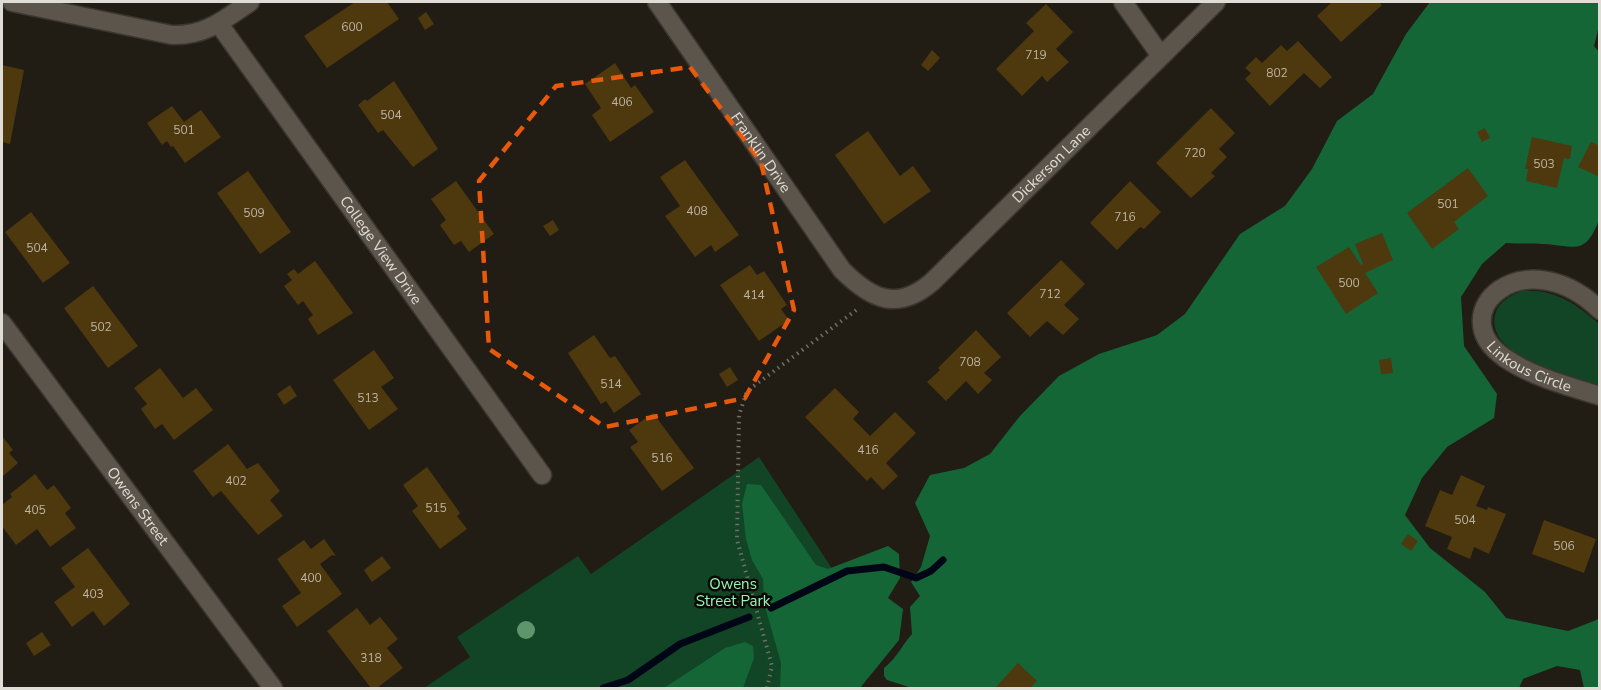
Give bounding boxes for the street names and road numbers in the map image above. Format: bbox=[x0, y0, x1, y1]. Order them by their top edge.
street label: Franklin Drive bbox=[726, 109, 796, 197]
street label: Dickerson Lane bbox=[1008, 121, 1095, 207]
street label: College View Drive bbox=[335, 192, 427, 308]
street label: Linkous Circle bbox=[1482, 337, 1574, 397]
street label: Owens Street bbox=[102, 463, 174, 550]

